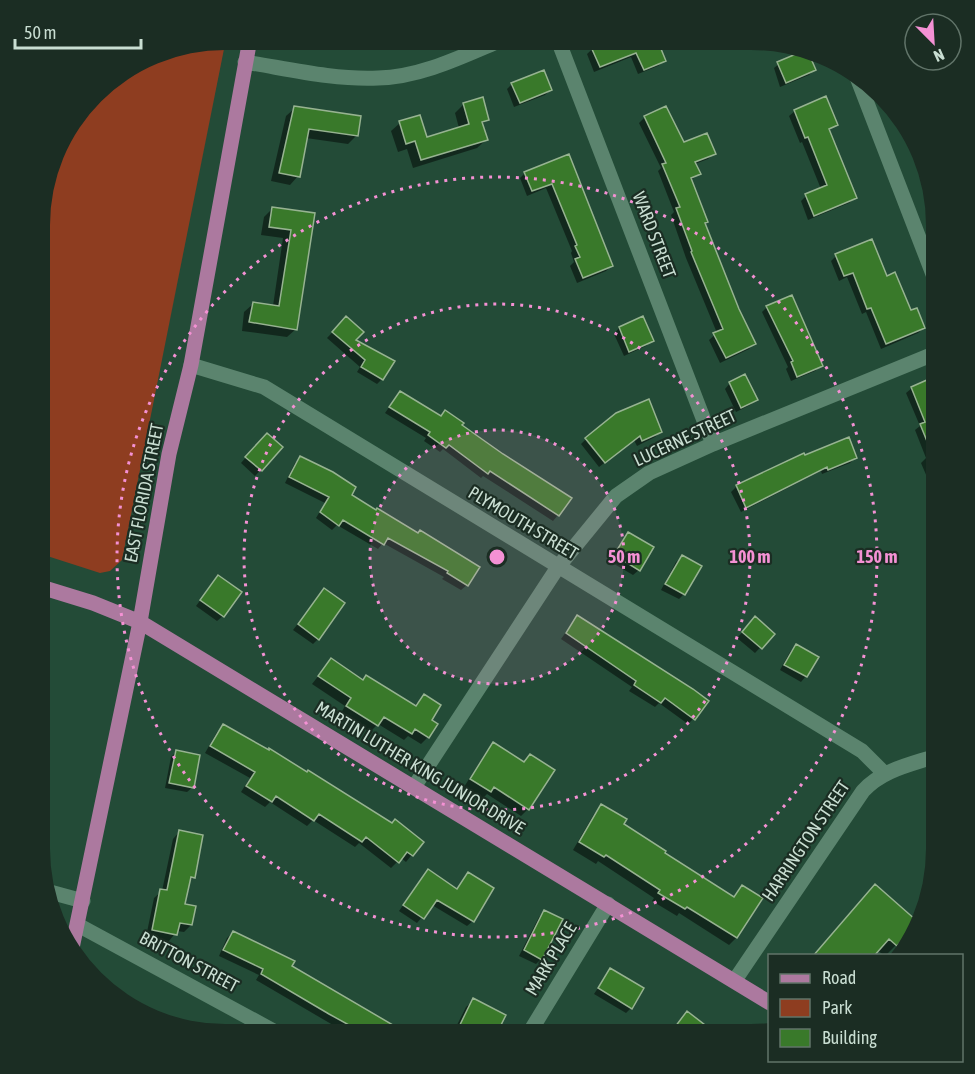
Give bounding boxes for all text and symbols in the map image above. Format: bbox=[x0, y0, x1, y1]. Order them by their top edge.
scale bar bbox=[15, 12, 141, 50]
north arrow bbox=[903, 12, 963, 72]
text: 50 m bbox=[24, 22, 56, 43]
text: N bbox=[931, 46, 947, 66]
street label: WARD STREET bbox=[628, 189, 681, 281]
street label: LUCERNE STREET bbox=[630, 405, 740, 470]
street label: EAST FLORIDA STREET bbox=[120, 421, 167, 564]
street label: PLYMOUTH STREET bbox=[465, 482, 582, 564]
text: 50 m bbox=[608, 546, 640, 567]
text: 100 m bbox=[730, 546, 770, 567]
text: 150 m bbox=[857, 546, 897, 567]
centre of rings bbox=[487, 547, 507, 567]
street label: MARTIN LUTHER KING JUNIOR DRIVE bbox=[312, 697, 529, 839]
street label: HARRINGTON STREET bbox=[757, 776, 854, 905]
street label: MARK PLACE bbox=[521, 918, 581, 999]
street label: BRITTON STREET bbox=[136, 927, 242, 996]
legend bbox=[768, 954, 963, 1062]
text: Road bbox=[822, 967, 856, 988]
text: Park bbox=[822, 997, 852, 1018]
text: Building bbox=[822, 1027, 877, 1048]

